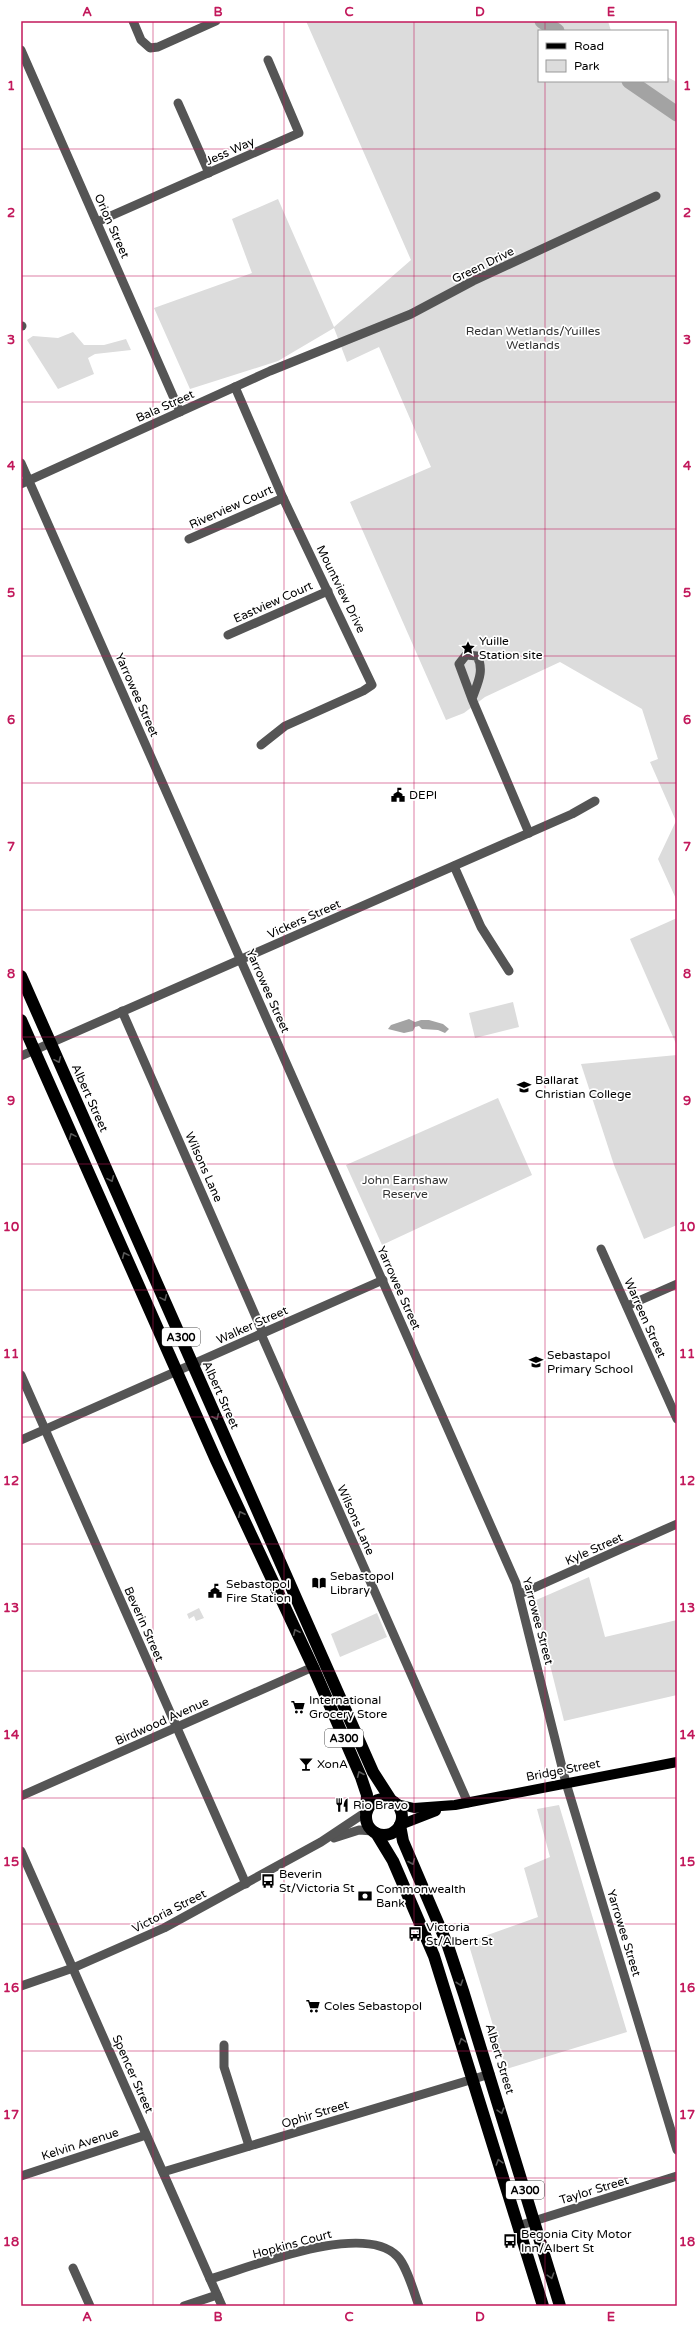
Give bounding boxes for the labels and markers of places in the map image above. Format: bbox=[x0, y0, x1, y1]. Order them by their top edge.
place label: Yuille Station site bbox=[479, 634, 543, 662]
place icon: Yuille Station site bbox=[460, 640, 476, 656]
public building icon: DEPI bbox=[390, 787, 406, 803]
place label: DEPI bbox=[409, 788, 437, 802]
place label: Ballarat Christian College bbox=[535, 1073, 631, 1101]
school or university icon: Ballarat Christian College bbox=[516, 1079, 532, 1095]
place label: Sebastapol Primary School bbox=[547, 1348, 633, 1376]
school or university icon: Sebastapol Primary School bbox=[528, 1354, 544, 1370]
place label: Sebastopol Library bbox=[330, 1569, 394, 1597]
library icon: Sebastopol Library bbox=[311, 1575, 327, 1591]
place label: Sebastopol Fire Station bbox=[226, 1577, 291, 1605]
public building icon: Sebastopol Fire Station bbox=[207, 1583, 223, 1599]
place label: International Grocery Store bbox=[309, 1693, 387, 1721]
supermarket icon: International Grocery Store bbox=[290, 1699, 306, 1715]
bar icon: XonA bbox=[298, 1756, 314, 1772]
place label: XonA bbox=[317, 1757, 348, 1771]
restaurant icon: Rio Bravo bbox=[334, 1797, 350, 1813]
place label: Rio Bravo bbox=[353, 1798, 408, 1812]
place label: Beverin St/Victoria St bbox=[279, 1867, 355, 1895]
bus stop icon: Beverin St/Victoria St bbox=[260, 1873, 276, 1889]
place label: Commonwealth Bank bbox=[376, 1882, 466, 1910]
bank icon: Commonwealth Bank bbox=[357, 1888, 373, 1904]
place label: Victoria St/Albert St bbox=[426, 1920, 493, 1948]
bus stop icon: Victoria St/Albert St bbox=[407, 1926, 423, 1942]
supermarket icon: Coles Sebastopol bbox=[305, 1998, 321, 2014]
place label: Coles Sebastopol bbox=[324, 1999, 422, 2013]
place label: Begonia City Motor Inn/Albert St bbox=[521, 2227, 632, 2255]
bus stop icon: Begonia City Motor Inn/Albert St bbox=[502, 2233, 518, 2249]

